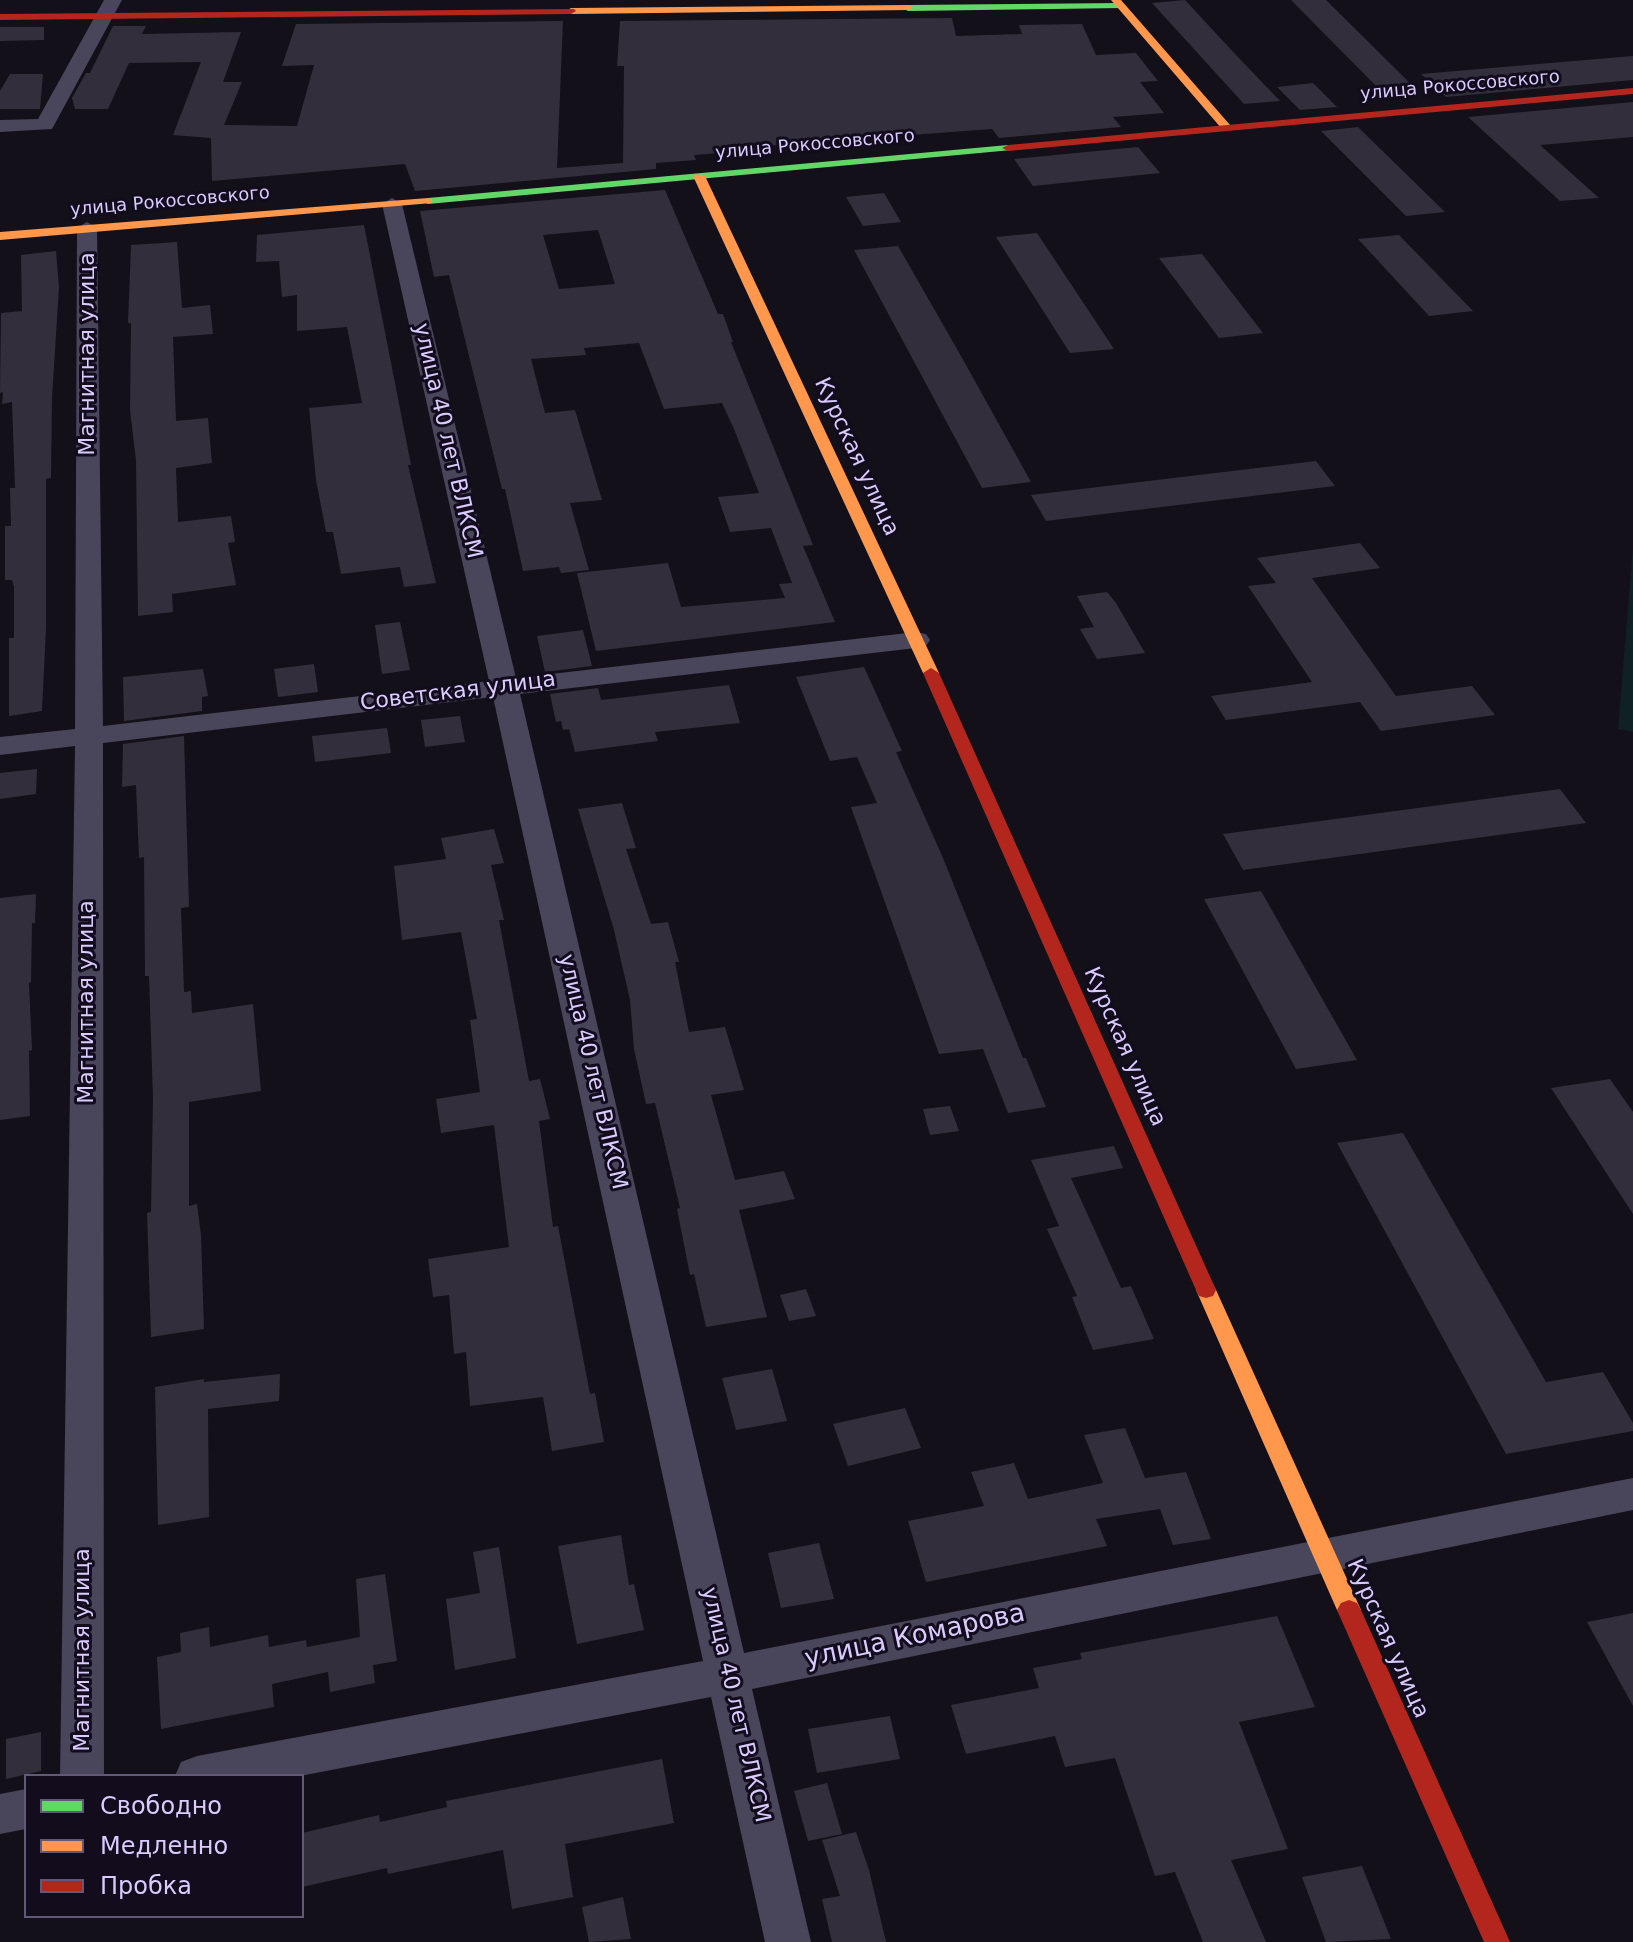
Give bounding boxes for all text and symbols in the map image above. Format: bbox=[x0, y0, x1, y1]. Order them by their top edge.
street label: улица Рокоссовского bbox=[1359, 67, 1561, 105]
street label: улица Рокоссовского bbox=[714, 126, 916, 164]
street label: улица Рокоссовского bbox=[69, 183, 271, 221]
street label: Магнитная улица bbox=[75, 252, 101, 456]
street label: улица 40 лет ВЛКСМ bbox=[407, 321, 487, 561]
street label: Курская улица bbox=[808, 374, 904, 540]
street label: Советская улица bbox=[359, 667, 557, 717]
street label: Магнитная улица bbox=[74, 900, 100, 1104]
street label: улица 40 лет ВЛКСМ bbox=[552, 952, 632, 1192]
street label: Курская улица bbox=[1077, 963, 1171, 1131]
street label: Магнитная улица bbox=[70, 1548, 96, 1752]
street label: Курская улица bbox=[1340, 1555, 1434, 1723]
street label: улица 40 лет ВЛКСМ bbox=[695, 1585, 775, 1825]
street label: улица Комарова bbox=[802, 1598, 1028, 1676]
legend bbox=[24, 1774, 304, 1918]
text: Свободно bbox=[100, 1792, 222, 1820]
text: Медленно bbox=[100, 1832, 228, 1860]
text: Пробка bbox=[100, 1872, 192, 1900]

